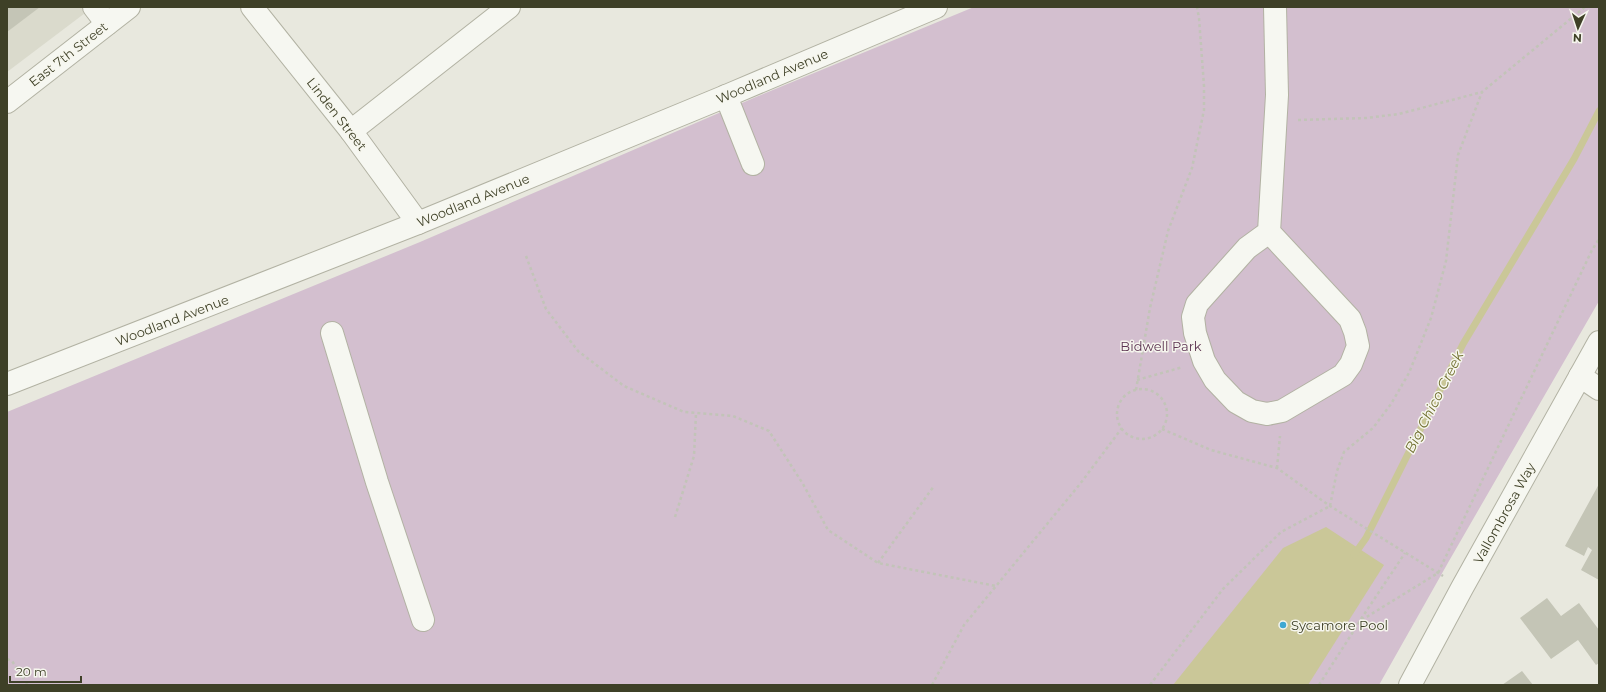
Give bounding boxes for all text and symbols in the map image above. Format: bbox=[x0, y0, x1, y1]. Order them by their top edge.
north arrow bbox=[1558, 8, 1598, 48]
street label: East 7th Street bbox=[25, 18, 111, 90]
text: N bbox=[1573, 31, 1582, 45]
street label: Woodland Avenue bbox=[714, 45, 831, 107]
street label: Linden Street bbox=[304, 74, 370, 154]
street label: Woodland Avenue bbox=[414, 170, 532, 230]
street label: Woodland Avenue bbox=[113, 291, 231, 349]
park label: Bidwell Park bbox=[1120, 338, 1202, 354]
water label: Big Chico Creek bbox=[1401, 347, 1468, 456]
street label: Vallombrosa Way bbox=[1470, 459, 1539, 566]
place label: Sycamore Pool bbox=[1291, 617, 1388, 633]
marker: Sycamore Pool bbox=[1278, 620, 1288, 630]
scale bar bbox=[10, 658, 81, 684]
text: 20 m bbox=[16, 664, 47, 679]

